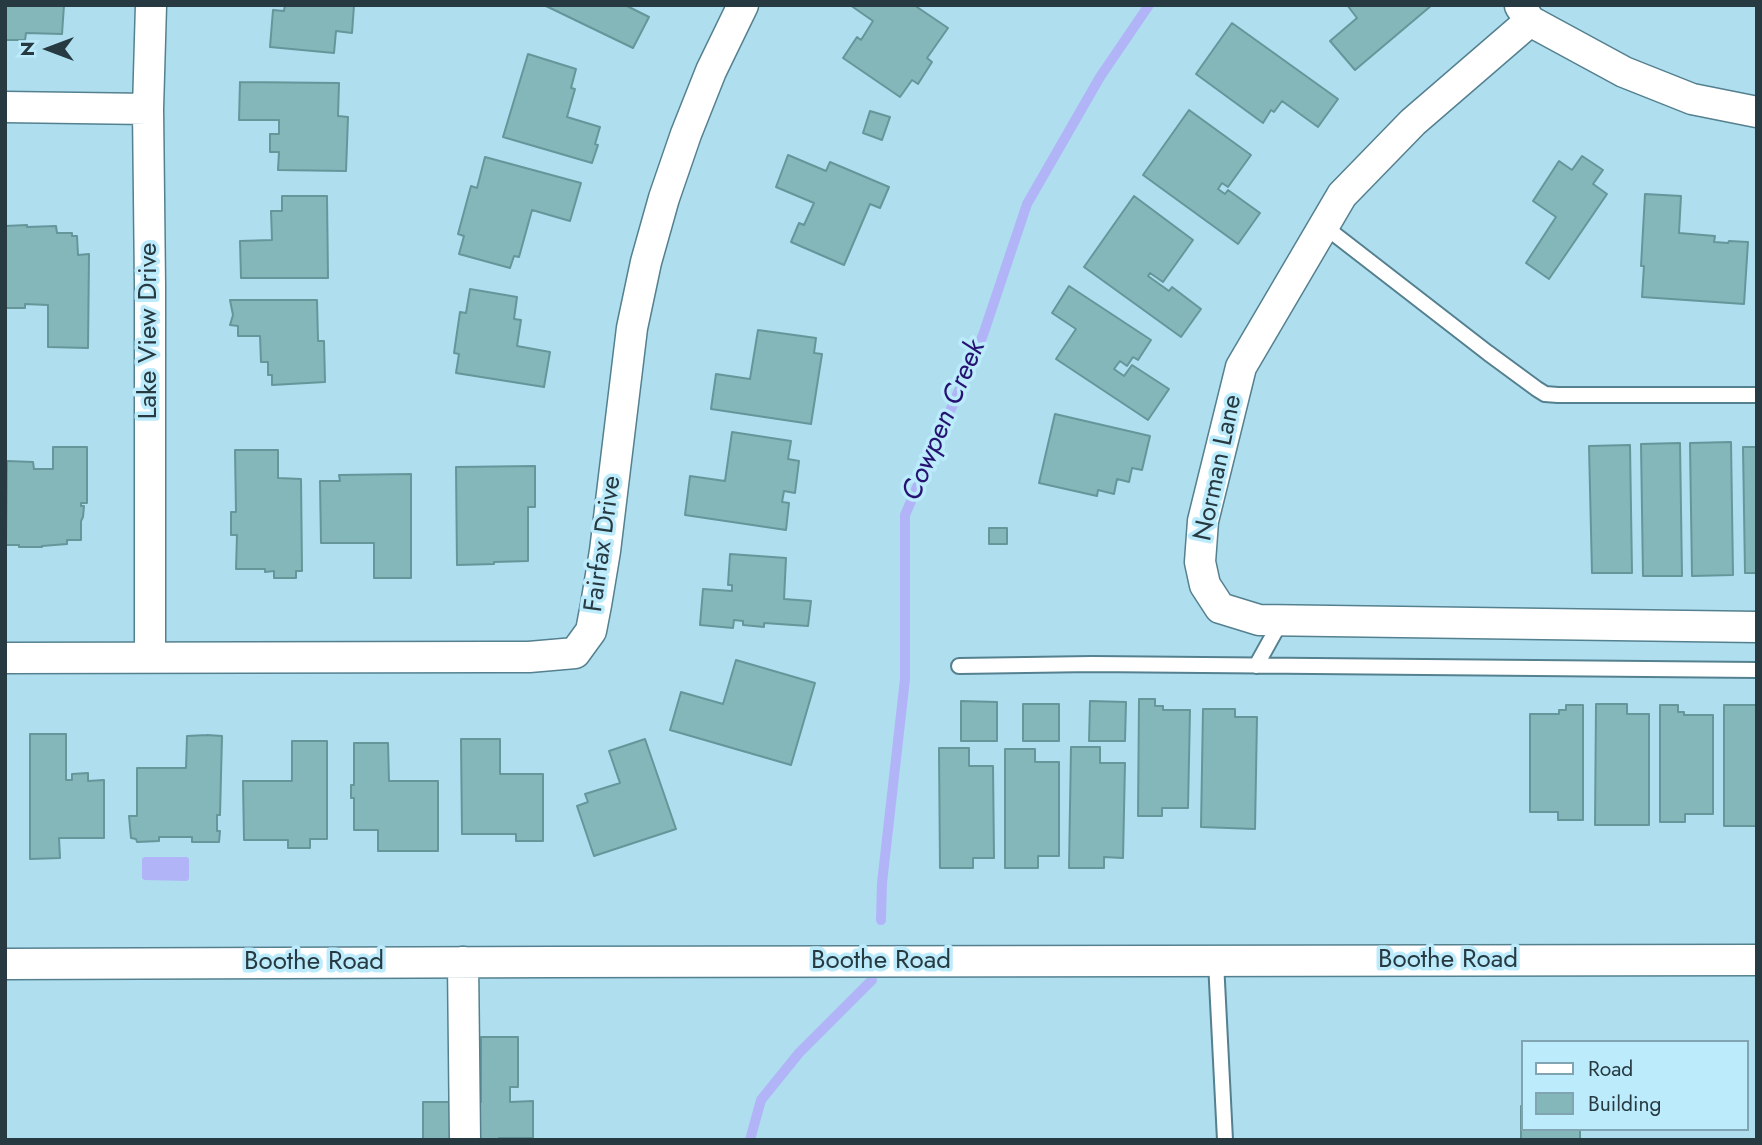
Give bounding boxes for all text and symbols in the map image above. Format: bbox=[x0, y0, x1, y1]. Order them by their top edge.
north arrow bbox=[14, 14, 84, 84]
text: N bbox=[14, 41, 41, 57]
street label: Lake View Drive bbox=[134, 243, 166, 419]
water label: Cowpen Creek bbox=[896, 336, 994, 506]
street label: Norman Lane bbox=[1188, 392, 1250, 544]
street label: Fairfax Drive bbox=[579, 474, 629, 614]
street label: Boothe Road bbox=[1378, 945, 1518, 977]
street label: Boothe Road bbox=[811, 946, 951, 978]
street label: Boothe Road bbox=[244, 947, 384, 979]
legend bbox=[1520, 1040, 1748, 1131]
text: Road bbox=[1588, 1054, 1633, 1084]
text: Building bbox=[1588, 1089, 1661, 1119]

